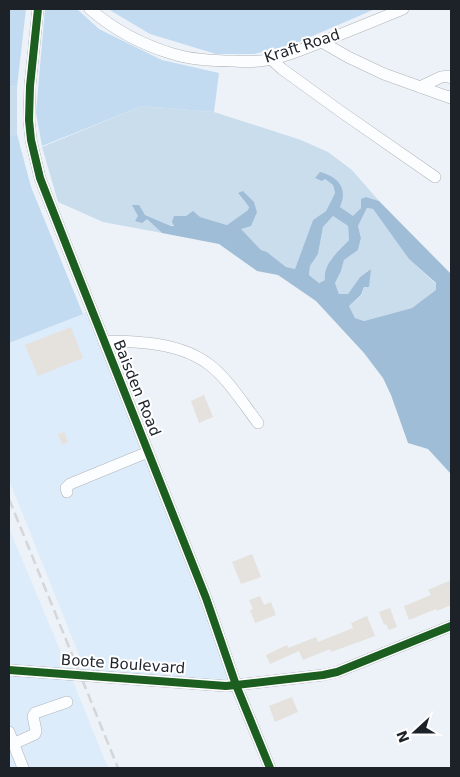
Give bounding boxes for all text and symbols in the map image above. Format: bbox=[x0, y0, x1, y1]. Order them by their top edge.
street label: Kraft Road bbox=[262, 25, 342, 67]
street label: Baisden Road bbox=[110, 337, 164, 439]
street label: Boote Boulevard bbox=[60, 651, 186, 677]
north arrow bbox=[390, 707, 440, 757]
text: N bbox=[393, 728, 412, 745]

